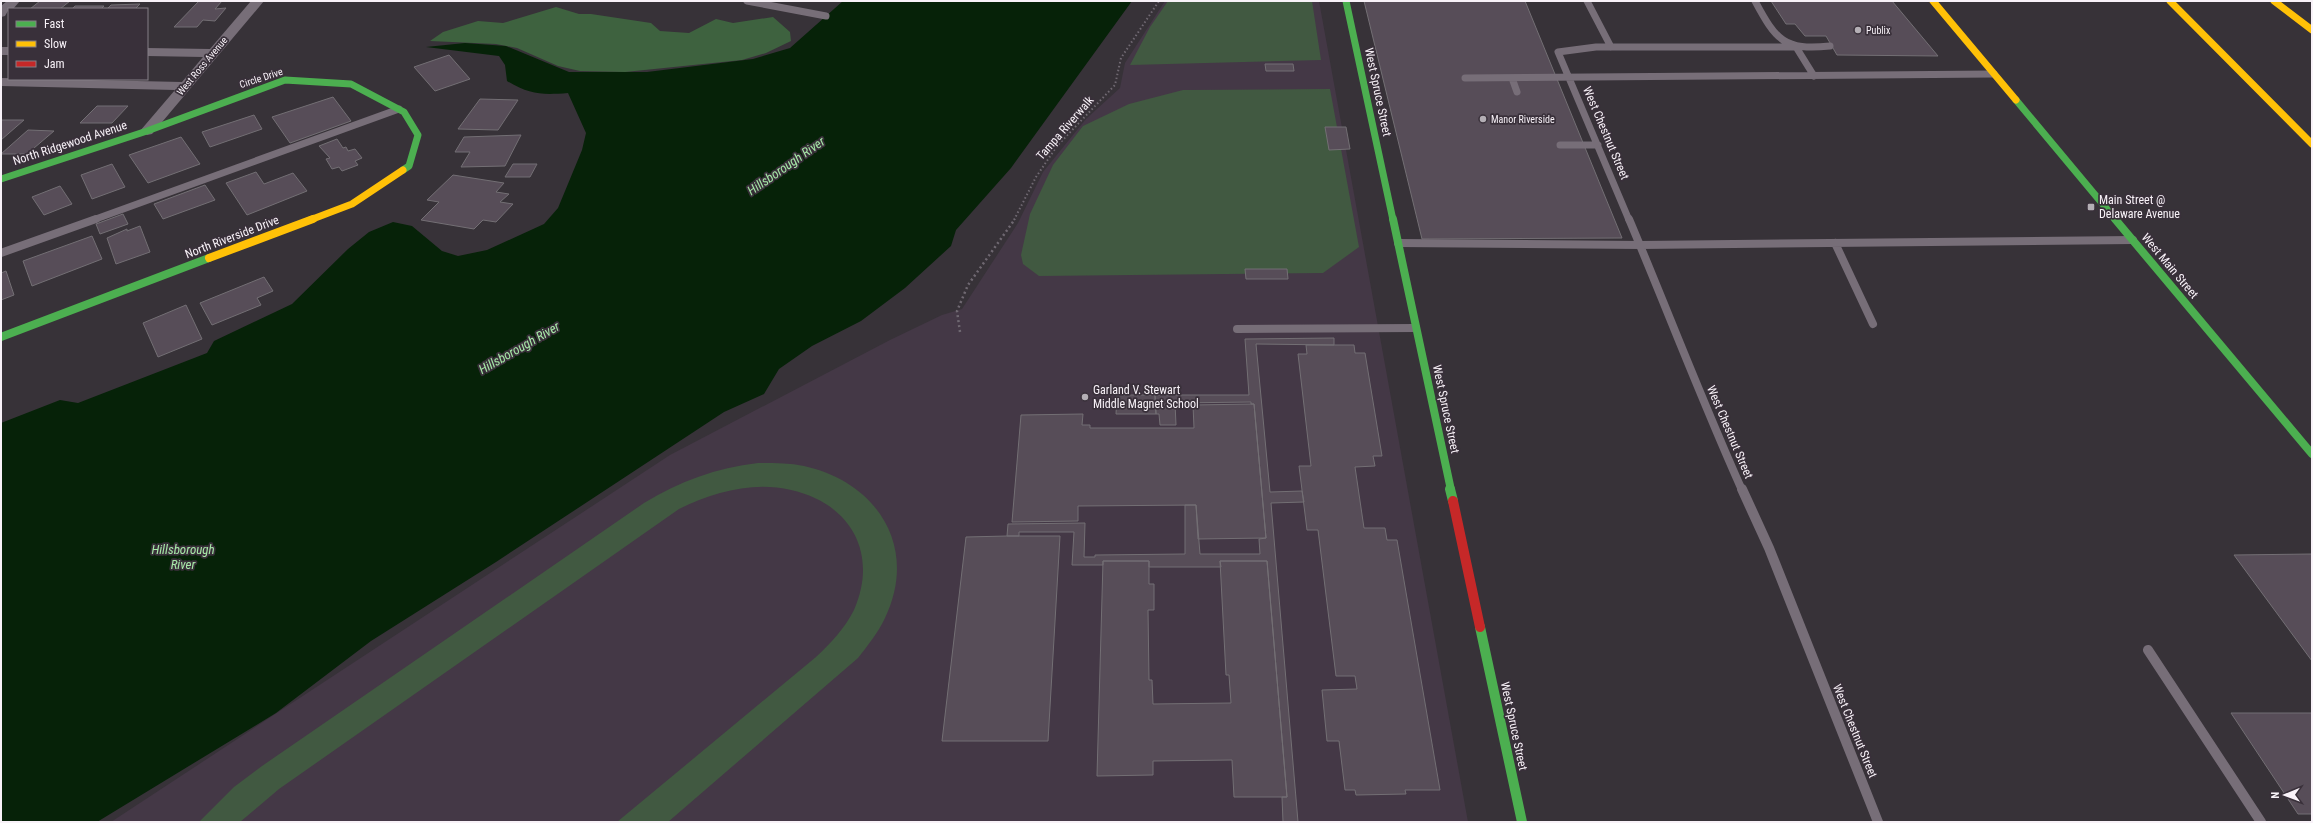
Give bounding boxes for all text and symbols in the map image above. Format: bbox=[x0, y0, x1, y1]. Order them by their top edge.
legend bbox=[8, 8, 148, 80]
text: Fast bbox=[44, 17, 65, 31]
marker: Publix bbox=[1853, 25, 1863, 35]
place label: Publix bbox=[1866, 25, 1891, 36]
street label: West Ross Avenue bbox=[174, 34, 230, 97]
text: Slow bbox=[44, 37, 67, 51]
street label: West Spruce Street bbox=[1362, 47, 1394, 138]
text: Jam bbox=[44, 57, 65, 71]
street label: Circle Drive bbox=[238, 66, 284, 90]
street label: West Chestnut Street bbox=[1580, 84, 1632, 182]
street label: Tampa Riverwalk bbox=[1033, 93, 1097, 163]
marker: Manor Riverside bbox=[1478, 114, 1488, 124]
place label: Manor Riverside bbox=[1491, 114, 1555, 125]
street label: North Ridgewood Avenue bbox=[11, 118, 129, 168]
water label: Hillsborough River bbox=[744, 133, 828, 198]
place label: Main Street @ Delaware Avenue bbox=[2099, 193, 2180, 221]
marker: Main Street @ Delaware Avenue bbox=[2086, 202, 2096, 212]
street label: North Riverside Drive bbox=[183, 213, 281, 261]
street label: West Main Street bbox=[2139, 231, 2202, 302]
water label: Hillsborough River bbox=[476, 318, 563, 377]
street label: West Spruce Street bbox=[1430, 364, 1462, 455]
place label: Garland V. Stewart Middle Magnet School bbox=[1093, 383, 1199, 411]
street label: West Chestnut Street bbox=[1704, 383, 1756, 481]
marker: Garland V. Stewart Middle Magnet School bbox=[1080, 392, 1090, 402]
water label: Hillsborough River bbox=[151, 542, 215, 572]
street label: West Spruce Street bbox=[1498, 681, 1530, 772]
street label: West Chestnut Street bbox=[1830, 682, 1880, 780]
north arrow bbox=[2265, 775, 2305, 815]
text: N bbox=[2269, 791, 2282, 799]

